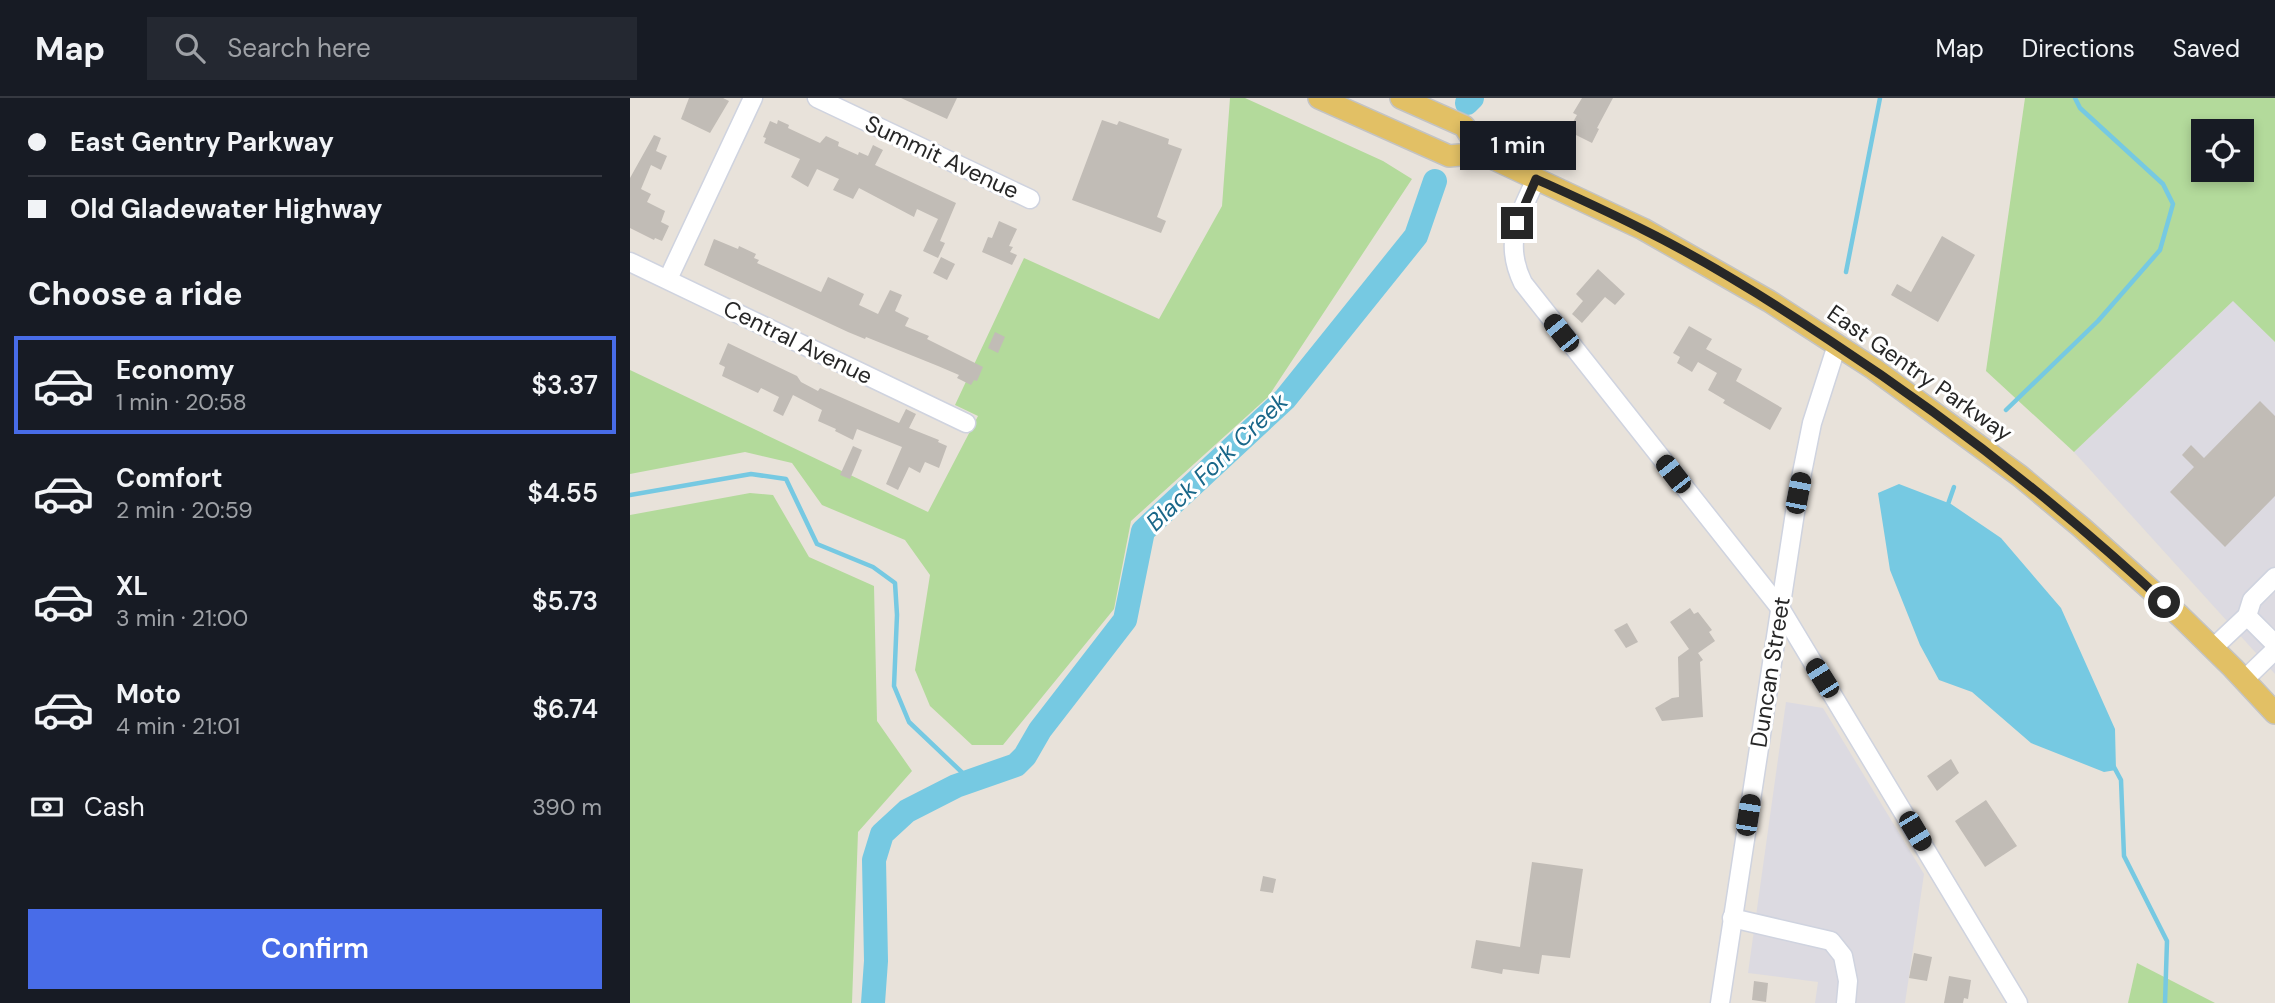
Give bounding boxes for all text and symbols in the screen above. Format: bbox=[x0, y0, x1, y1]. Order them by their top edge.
search box bbox=[147, 17, 637, 80]
text: Map bbox=[35, 27, 105, 70]
icon: search bbox=[171, 29, 209, 67]
text: Search here bbox=[227, 31, 371, 65]
text: Map bbox=[1936, 33, 1984, 64]
text: Directions bbox=[2022, 33, 2135, 64]
text: Saved bbox=[2173, 33, 2240, 64]
street label: Summit Avenue bbox=[860, 108, 1024, 206]
map controls bbox=[2191, 119, 2254, 182]
button: locate bbox=[2191, 119, 2254, 182]
callout: 1 min bbox=[1459, 122, 1575, 170]
text: East Gentry Parkway bbox=[70, 125, 334, 159]
text: 1 min bbox=[1491, 130, 1545, 160]
text: Old Gladewater Highway bbox=[70, 192, 382, 226]
route end bbox=[1501, 207, 1533, 239]
text: Choose a ride bbox=[28, 273, 243, 315]
street label: Central Avenue bbox=[719, 293, 877, 391]
street label: East Gentry Parkway bbox=[1822, 298, 2019, 448]
car bbox=[1540, 310, 1583, 356]
text: Economy bbox=[116, 353, 234, 387]
icon: car bbox=[32, 354, 95, 417]
text: $3.37 bbox=[532, 368, 598, 402]
water label: Black Fork Creek bbox=[1139, 386, 1295, 537]
text: 1 min · 20:58 bbox=[116, 387, 247, 417]
car bbox=[1652, 451, 1695, 497]
text: Comfort bbox=[116, 461, 222, 495]
icon: car bbox=[32, 462, 95, 525]
car bbox=[1784, 470, 1813, 516]
text: $4.55 bbox=[528, 476, 598, 510]
text: 2 min · 20:59 bbox=[116, 495, 253, 525]
text: XL bbox=[116, 569, 148, 603]
icon: car bbox=[32, 570, 95, 633]
text: $5.73 bbox=[532, 584, 598, 618]
route start bbox=[2148, 586, 2180, 618]
street label: Duncan Street bbox=[1743, 594, 1797, 750]
text: 3 min · 21:00 bbox=[116, 603, 248, 633]
car bbox=[1802, 655, 1843, 701]
text: Moto bbox=[116, 677, 181, 711]
icon: car bbox=[32, 678, 95, 741]
text: $6.74 bbox=[532, 692, 598, 726]
text: 4 min · 21:01 bbox=[116, 711, 240, 741]
icon: cash bbox=[28, 788, 66, 826]
text: Cash bbox=[84, 790, 145, 824]
text: 390 m bbox=[532, 792, 602, 822]
car bbox=[1735, 793, 1762, 837]
car bbox=[1896, 808, 1935, 854]
button: Confirm bbox=[28, 909, 602, 989]

